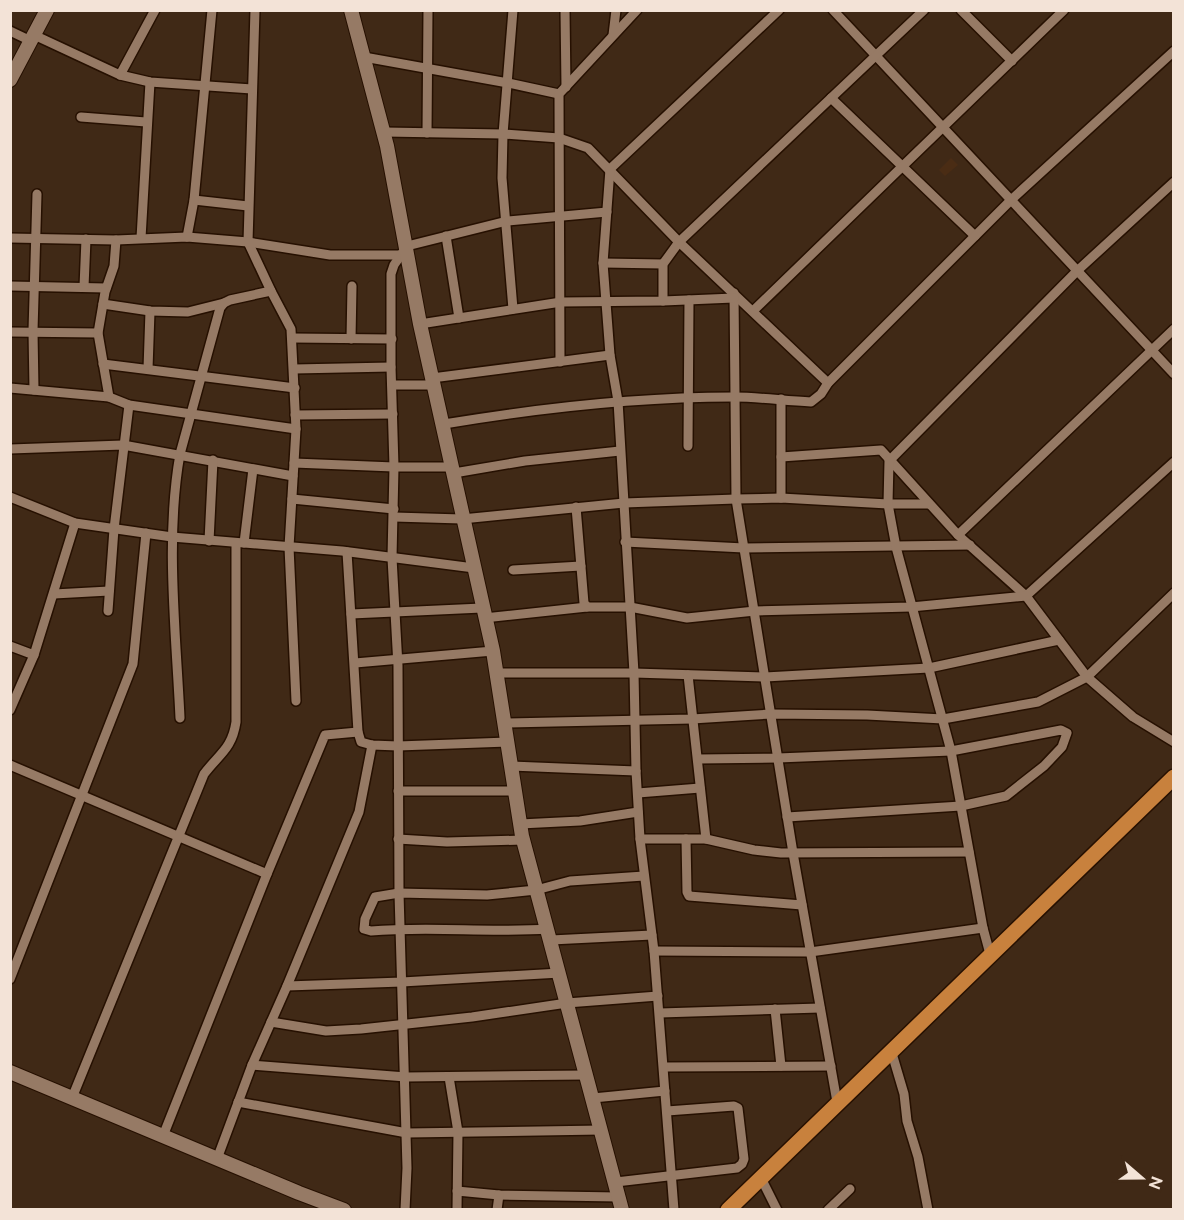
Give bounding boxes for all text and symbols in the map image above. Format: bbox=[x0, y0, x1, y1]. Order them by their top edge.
north arrow bbox=[1112, 1148, 1172, 1208]
text: N bbox=[1145, 1174, 1167, 1192]

